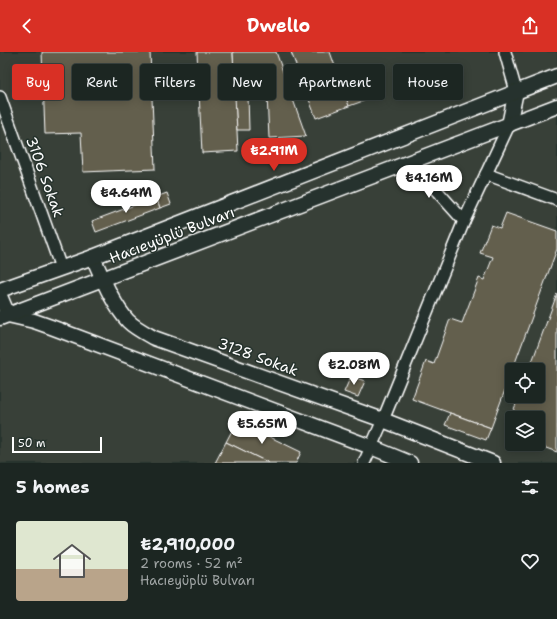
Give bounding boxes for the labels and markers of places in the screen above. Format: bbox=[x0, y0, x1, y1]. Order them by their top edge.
pin: ₺2.91M bbox=[241, 138, 307, 172]
pin: ₺4.16M bbox=[396, 165, 462, 199]
pin: ₺4.64M bbox=[93, 180, 159, 214]
pin: ₺2.08M bbox=[321, 352, 387, 386]
pin: ₺5.65M bbox=[229, 411, 295, 445]

